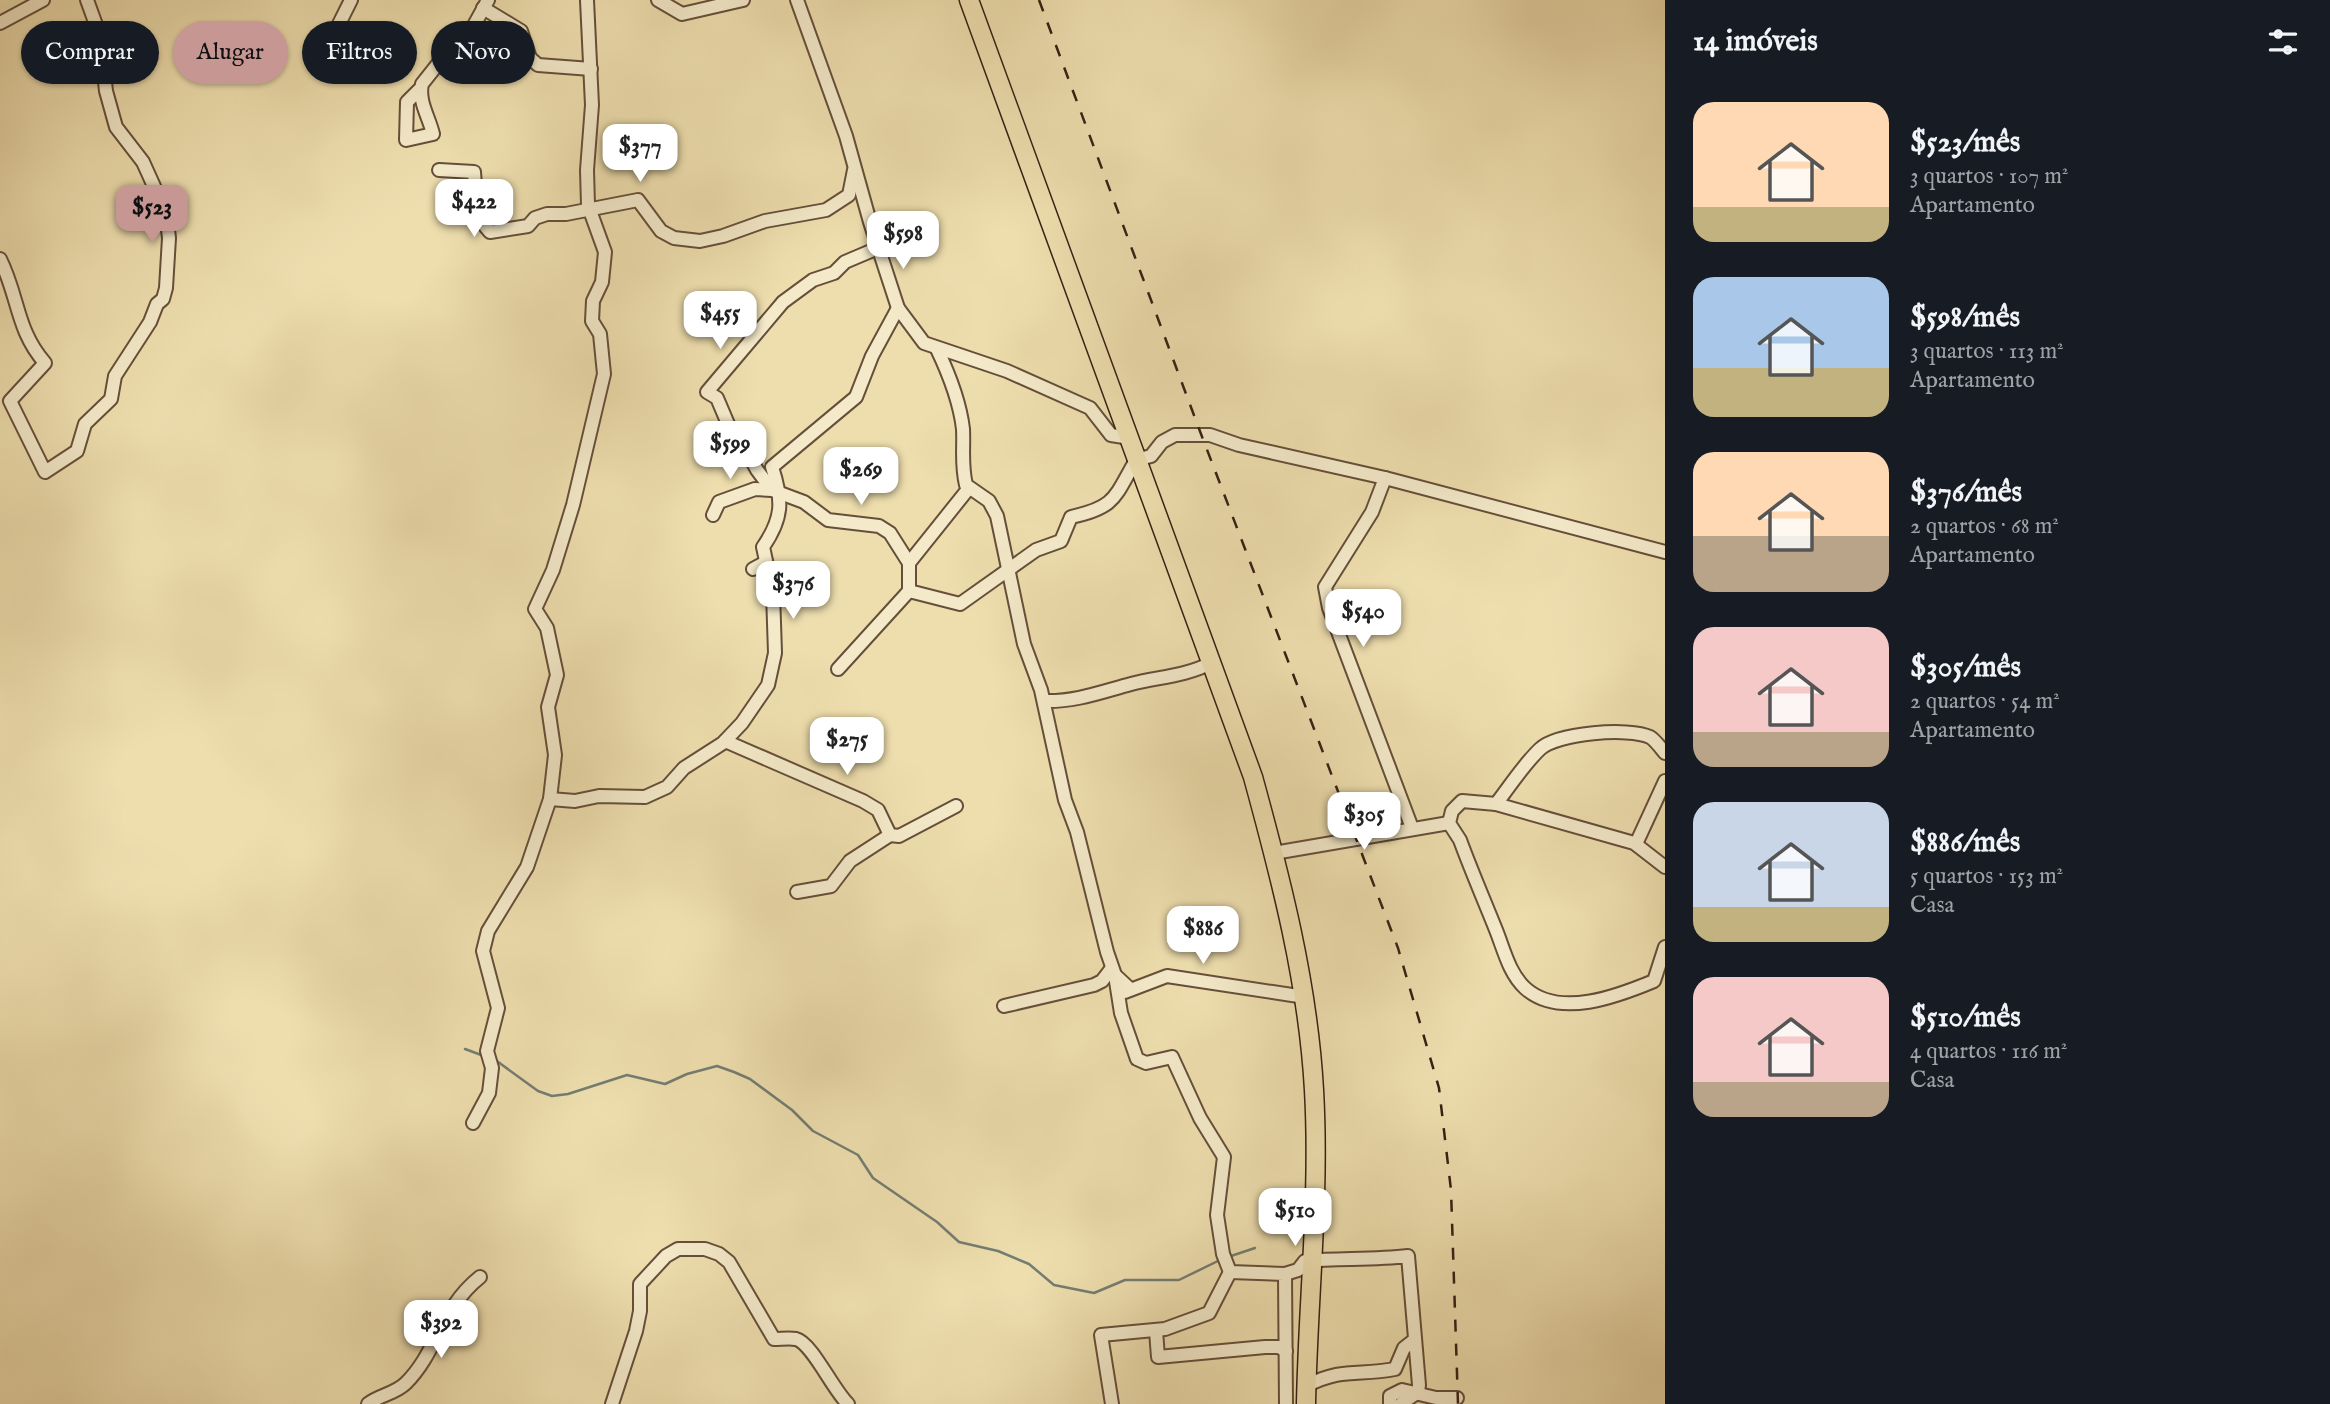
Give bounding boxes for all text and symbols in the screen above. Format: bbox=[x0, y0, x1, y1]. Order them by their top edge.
chip: Comprar bbox=[21, 21, 159, 84]
chip: Alugar bbox=[173, 21, 288, 84]
chip: Filtros bbox=[302, 21, 417, 84]
chip: Novo bbox=[431, 21, 535, 84]
text: 14 imóveis bbox=[1693, 23, 1818, 61]
icon: filters bbox=[2264, 23, 2302, 61]
pin: $377 bbox=[599, 124, 681, 184]
text: $523/mês bbox=[1910, 124, 2020, 162]
icon: home bbox=[1749, 130, 1833, 214]
text: $377 bbox=[619, 132, 661, 161]
text: 3 quartos · 107 m² bbox=[1910, 162, 2068, 191]
pin: $422 bbox=[433, 180, 515, 239]
pin: $523 bbox=[111, 186, 193, 245]
text: $422 bbox=[451, 187, 497, 216]
text: Apartamento bbox=[1910, 191, 2035, 220]
text: $523 bbox=[132, 193, 172, 222]
pin: $598 bbox=[862, 212, 944, 271]
text: $598 bbox=[883, 219, 923, 248]
pin: $455 bbox=[679, 292, 761, 351]
text: $455 bbox=[700, 299, 740, 328]
text: $598/mês bbox=[1910, 299, 2020, 337]
icon: home bbox=[1749, 305, 1833, 389]
text: 3 quartos · 113 m² bbox=[1910, 337, 2064, 366]
text: Apartamento bbox=[1910, 366, 2035, 395]
pin: $599 bbox=[689, 421, 771, 481]
text: $599 bbox=[709, 429, 751, 458]
pin: $269 bbox=[820, 448, 902, 507]
text: $269 bbox=[839, 455, 883, 484]
text: $376/mês bbox=[1910, 474, 2022, 512]
icon: home bbox=[1749, 480, 1833, 564]
text: 2 quartos · 68 m² bbox=[1910, 512, 2059, 541]
text: Apartamento bbox=[1910, 541, 2035, 570]
pin: $376 bbox=[752, 562, 834, 621]
text: $376 bbox=[772, 569, 814, 598]
pin: $540 bbox=[1322, 590, 1404, 649]
text: $540 bbox=[1341, 597, 1385, 626]
text: $305/mês bbox=[1910, 649, 2021, 687]
icon: home bbox=[1749, 655, 1833, 739]
text: 2 quartos · 54 m² bbox=[1910, 687, 2060, 716]
text: Apartamento bbox=[1910, 716, 2035, 745]
pin: $275 bbox=[806, 718, 888, 777]
text: $275 bbox=[826, 725, 868, 754]
pin: $305 bbox=[1323, 792, 1405, 852]
text: $305 bbox=[1344, 800, 1384, 829]
text: $886/mês bbox=[1910, 824, 2020, 862]
icon: home bbox=[1749, 830, 1833, 914]
text: 5 quartos · 153 m² bbox=[1910, 862, 2063, 891]
text: Casa bbox=[1910, 891, 1954, 920]
pin: $886 bbox=[1162, 906, 1244, 966]
text: $886 bbox=[1183, 914, 1223, 943]
text: $510/mês bbox=[1910, 999, 2021, 1037]
icon: home bbox=[1749, 1005, 1833, 1089]
text: 4 quartos · 116 m² bbox=[1910, 1037, 2067, 1066]
text: Casa bbox=[1910, 1066, 1954, 1095]
pin: $510 bbox=[1254, 1188, 1336, 1248]
text: $510 bbox=[1275, 1196, 1315, 1225]
pin: $392 bbox=[400, 1300, 482, 1360]
text: $392 bbox=[420, 1308, 462, 1337]

